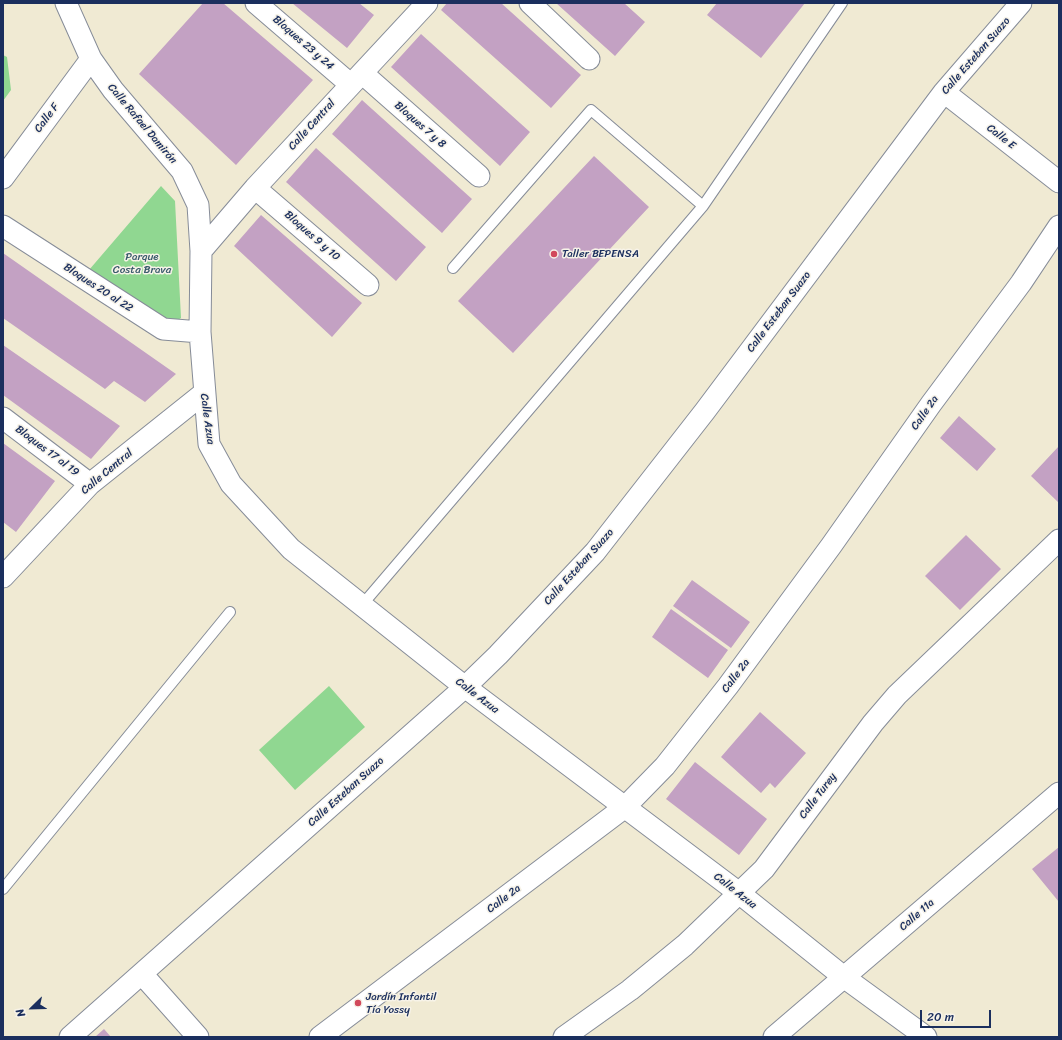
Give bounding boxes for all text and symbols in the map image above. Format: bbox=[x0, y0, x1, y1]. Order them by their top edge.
street label: Bloques 23 y 24 bbox=[270, 13, 336, 73]
street label: Calle Esteban Suazo bbox=[939, 15, 1013, 97]
street label: Calle Rafael Damirón bbox=[105, 81, 179, 167]
street label: Calle Central bbox=[286, 97, 338, 153]
street label: Bloques 7 y 8 bbox=[392, 99, 448, 151]
street label: Calle F bbox=[32, 101, 62, 135]
street label: Calle E bbox=[984, 122, 1018, 152]
street label: Bloques 9 y 10 bbox=[281, 208, 343, 264]
place label: Taller BEPENSA bbox=[562, 247, 639, 261]
marker: Taller BEPENSA bbox=[549, 249, 559, 259]
park label: Parque Costa Brava bbox=[113, 250, 171, 276]
street label: Bloques 20 al 22 bbox=[61, 261, 135, 315]
street label: Calle Esteban Suazo bbox=[744, 269, 814, 355]
street label: Calle Azua bbox=[197, 393, 217, 445]
street label: Calle 2a bbox=[908, 393, 942, 433]
street label: Bloques 17 al 19 bbox=[13, 423, 81, 479]
street label: Calle Central bbox=[78, 447, 136, 497]
street label: Calle Esteban Suazo bbox=[541, 526, 617, 608]
street label: Calle 2a bbox=[719, 656, 753, 696]
street label: Calle Azua bbox=[453, 675, 501, 717]
street label: Calle Esteban Suazo bbox=[305, 754, 387, 830]
street label: Calle Turey bbox=[796, 770, 840, 822]
street label: Calle Azua bbox=[711, 870, 759, 912]
street label: Calle 2a bbox=[484, 882, 524, 916]
street label: Calle 11a bbox=[897, 896, 937, 934]
north arrow bbox=[12, 988, 52, 1028]
place label: Jardín Infantil Tía Yossy bbox=[366, 990, 436, 1016]
marker: Jardín Infantil Tía Yossy bbox=[353, 998, 363, 1008]
scale bar bbox=[922, 1002, 993, 1028]
text: N bbox=[10, 1006, 31, 1020]
text: 20 m bbox=[927, 1006, 954, 1028]

